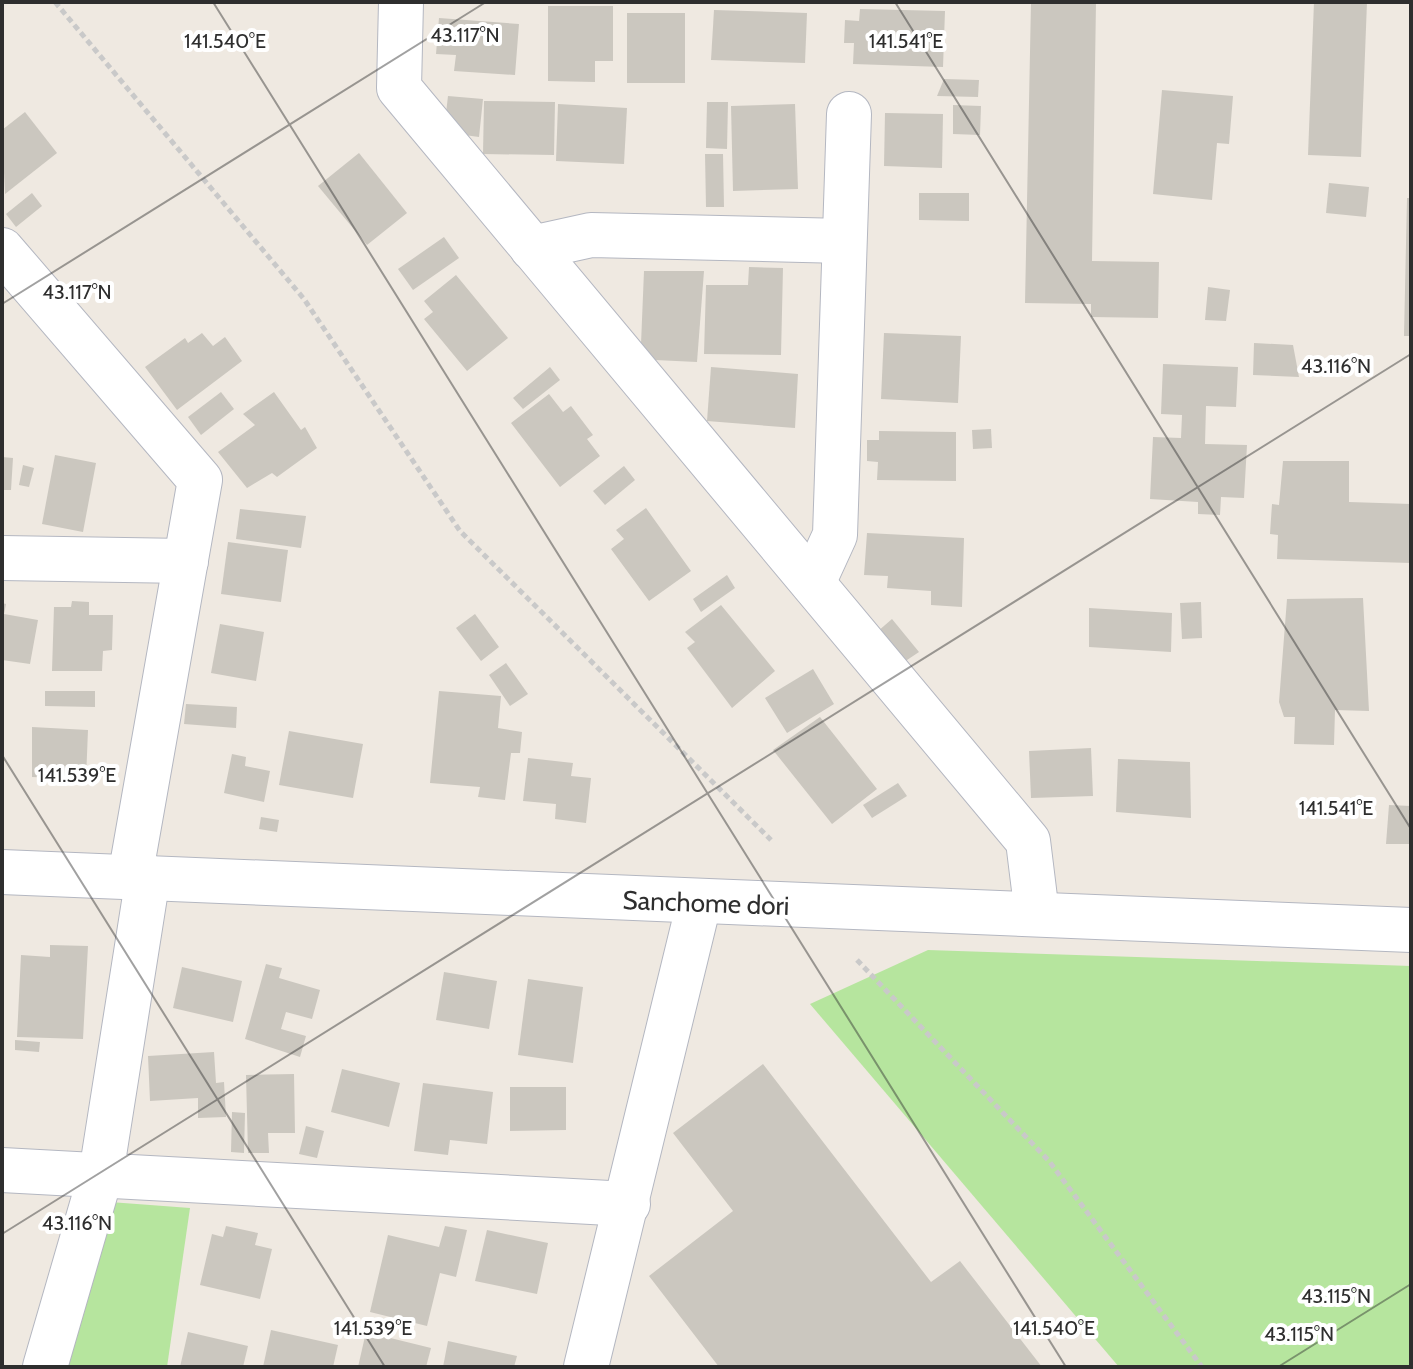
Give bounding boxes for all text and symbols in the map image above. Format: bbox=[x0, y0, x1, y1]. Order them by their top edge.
text: 43.117°N bbox=[430, 23, 500, 47]
text: 141.540°E bbox=[184, 29, 266, 53]
text: 141.541°E bbox=[869, 29, 943, 53]
text: 43.117°N bbox=[42, 280, 112, 304]
text: 43.116°N bbox=[1301, 354, 1371, 378]
text: 141.539°E bbox=[38, 763, 116, 787]
text: 141.541°E bbox=[1299, 796, 1373, 820]
street label: Sanchome dori bbox=[622, 884, 790, 922]
text: 43.116°N bbox=[42, 1211, 112, 1235]
text: 43.115°N bbox=[1301, 1284, 1371, 1308]
text: 141.539°E bbox=[334, 1316, 412, 1340]
text: 141.540°E bbox=[1013, 1316, 1095, 1340]
text: 43.115°N bbox=[1264, 1322, 1334, 1346]

